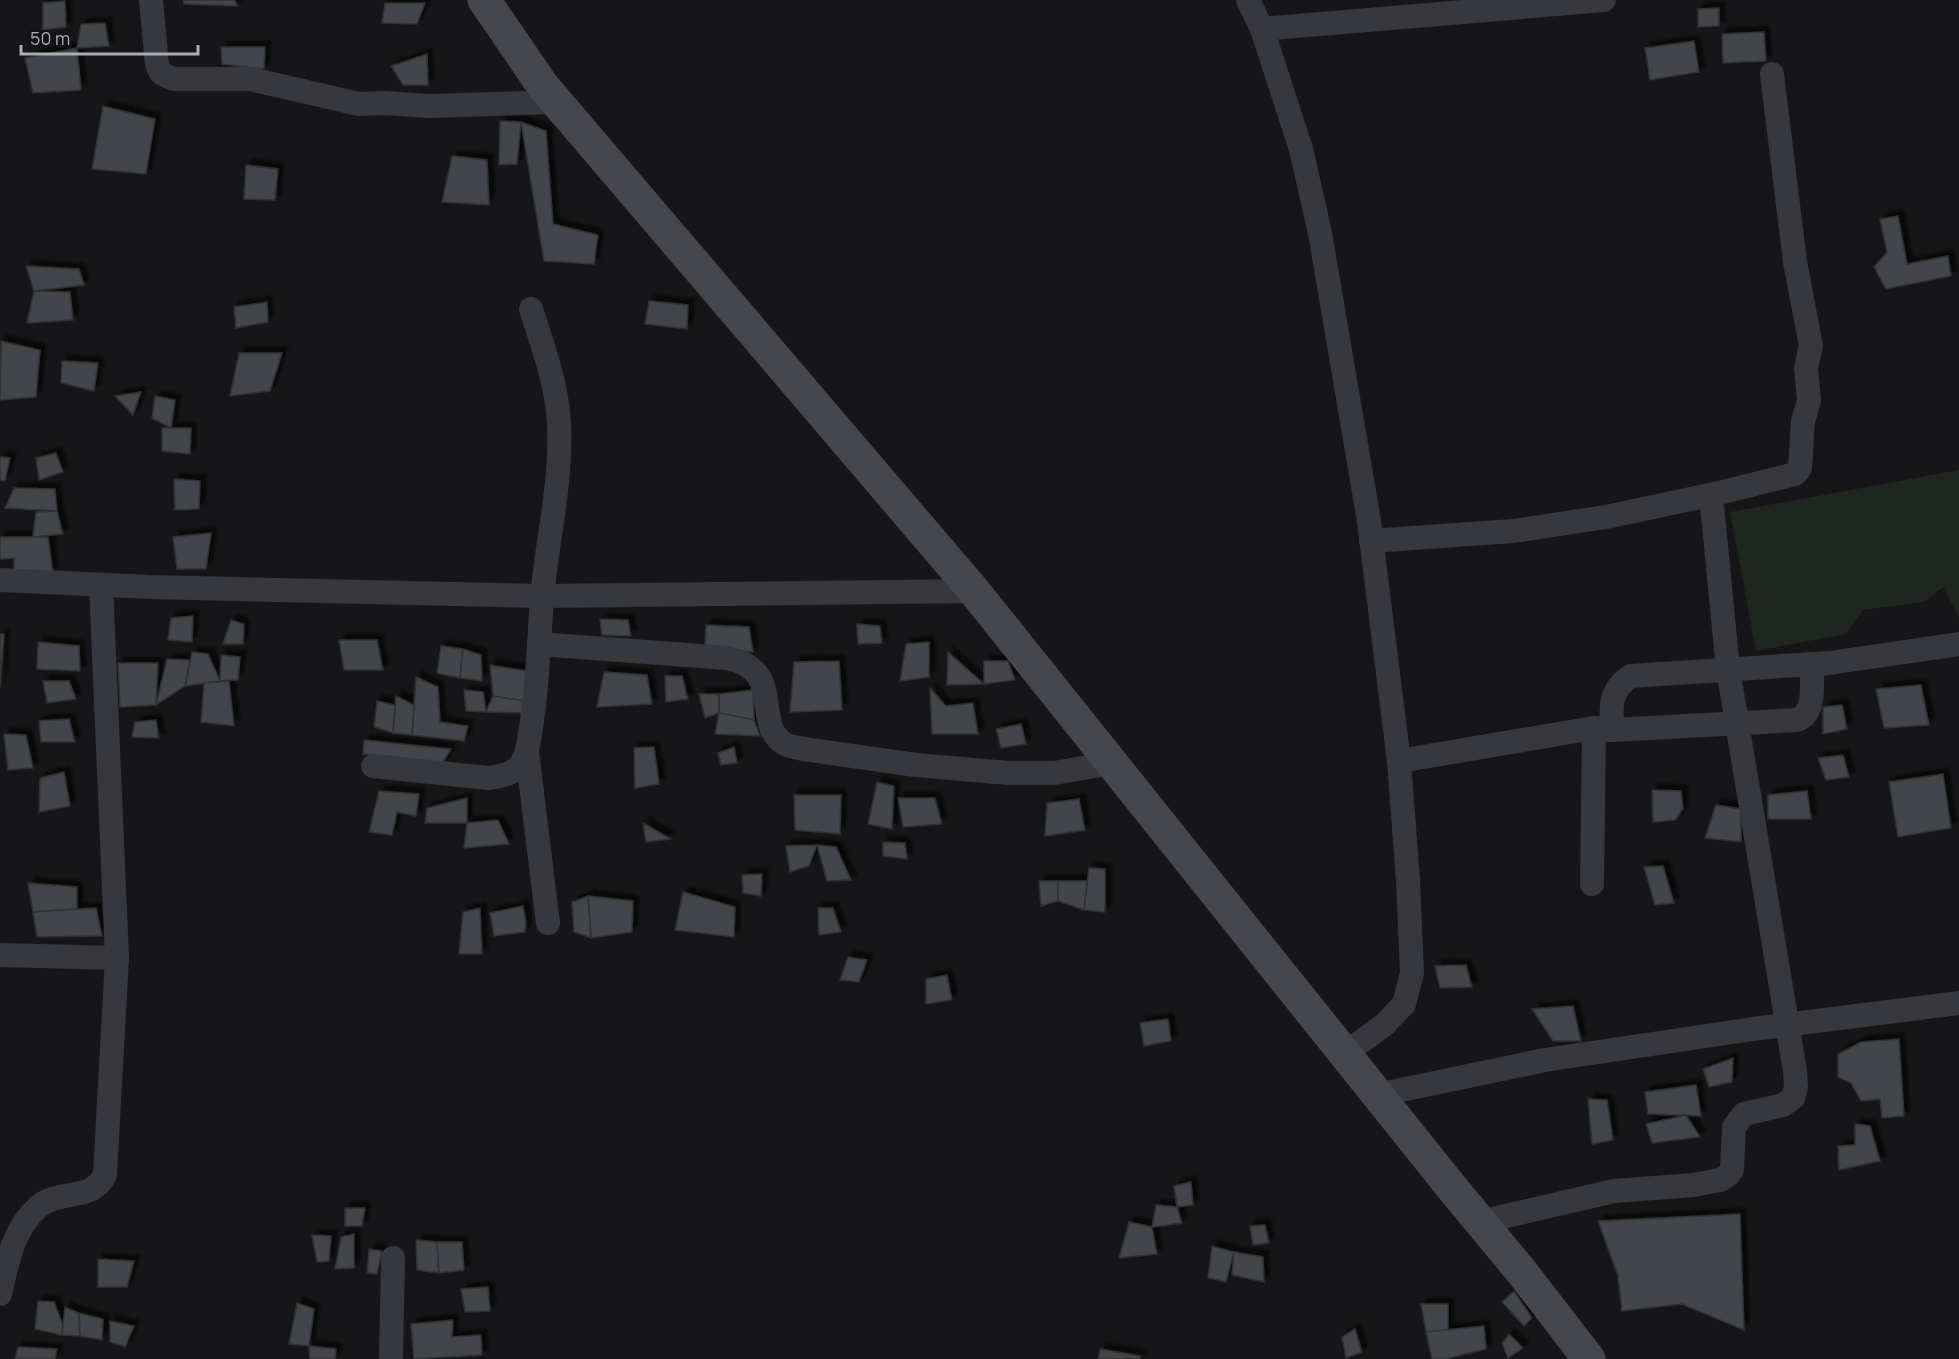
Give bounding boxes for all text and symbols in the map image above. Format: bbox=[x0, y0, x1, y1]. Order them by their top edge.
scale bar bbox=[21, 18, 198, 56]
text: 50 m bbox=[30, 26, 70, 50]

